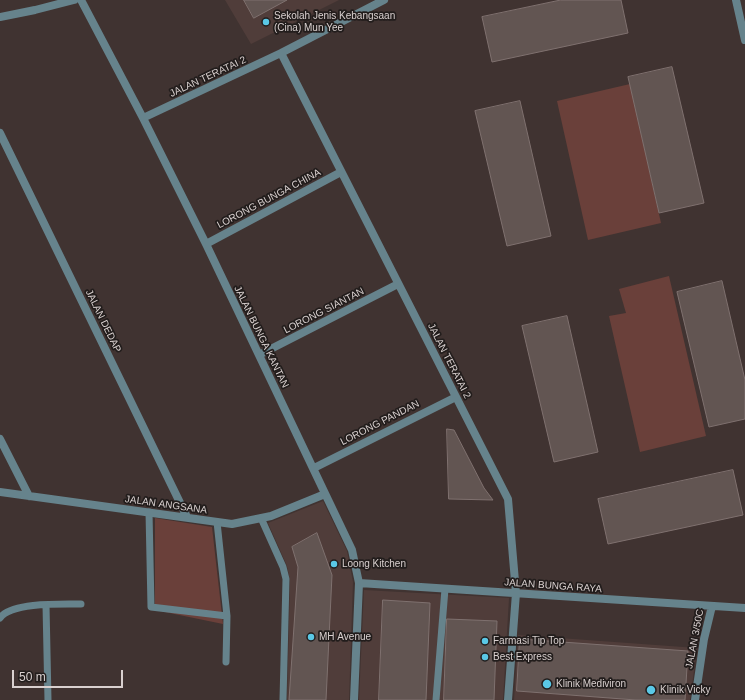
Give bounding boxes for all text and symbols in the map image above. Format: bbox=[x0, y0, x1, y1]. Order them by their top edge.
place label: Sekolah Jenis Kebangsaan (Cina) Mun Yee bbox=[274, 10, 395, 34]
marker: Sekolah Jenis Kebangsaan (Cina) Mun Yee bbox=[261, 17, 271, 27]
street label: JALAN TERATAI 2 bbox=[168, 54, 248, 100]
street label: LORONG BUNGA CHINA bbox=[215, 167, 323, 231]
street label: JALAN BUNGA KANTAN bbox=[231, 284, 291, 390]
street label: LORONG SIANTAN bbox=[282, 286, 366, 336]
street label: JALAN DEDAP bbox=[83, 288, 123, 354]
street label: JALAN TERATAI 2 bbox=[425, 321, 473, 401]
street label: LORONG PANDAN bbox=[338, 398, 422, 448]
street label: JALAN ANGSANA bbox=[124, 493, 208, 517]
place label: Loong Kitchen bbox=[342, 558, 406, 570]
marker: Loong Kitchen bbox=[329, 559, 339, 569]
street label: JALAN BUNGA RAYA bbox=[504, 577, 602, 595]
street label: JALAN 3/50C bbox=[683, 608, 707, 670]
place label: MH Avenue bbox=[319, 631, 371, 643]
marker: MH Avenue bbox=[306, 632, 316, 642]
place label: Farmasi Tip Top bbox=[493, 635, 564, 647]
marker: Farmasi Tip Top bbox=[480, 636, 490, 646]
place label: Best Express bbox=[493, 651, 552, 663]
marker: Best Express bbox=[480, 652, 490, 662]
scale bar bbox=[14, 662, 125, 688]
text: 50 m bbox=[19, 670, 46, 684]
marker: Klinik Mediviron bbox=[541, 678, 553, 690]
place label: Klinik Mediviron bbox=[556, 678, 626, 690]
marker: Klinik Vicky bbox=[645, 684, 657, 696]
place label: Klinik Vicky bbox=[660, 684, 710, 696]

